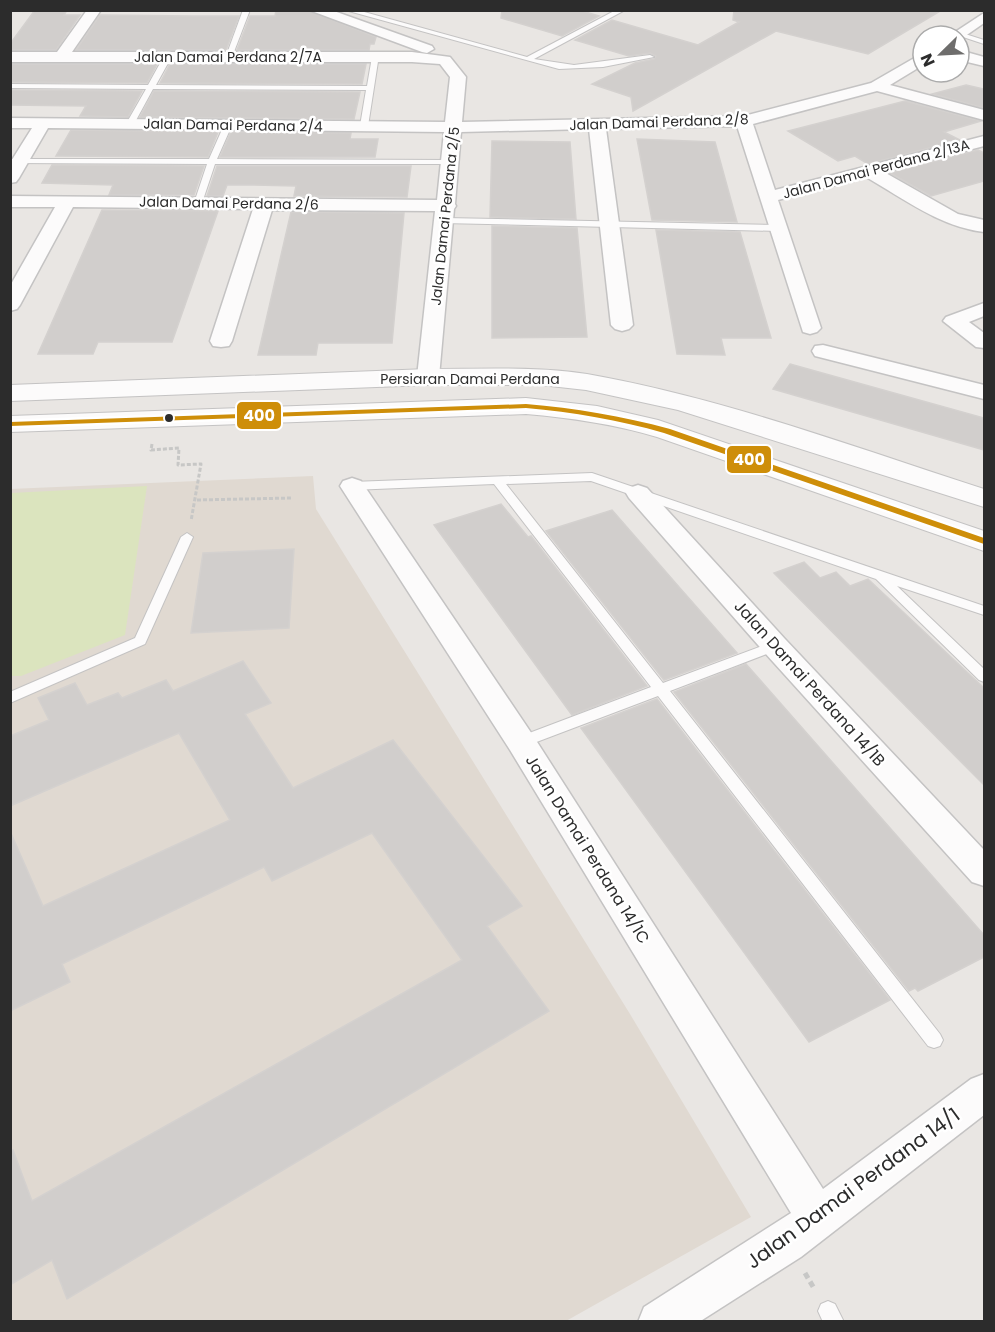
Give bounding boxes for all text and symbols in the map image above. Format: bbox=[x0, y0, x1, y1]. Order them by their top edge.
north arrow bbox=[911, 24, 971, 84]
street label: Jalan Damai Perdana 2/7A bbox=[134, 47, 322, 67]
text: N bbox=[915, 50, 941, 70]
street label: Jalan Damai Perdana 2/8 bbox=[569, 109, 749, 135]
street label: Jalan Damai Perdana 2/4 bbox=[143, 113, 323, 137]
street label: Jalan Damai Perdana 2/5 bbox=[426, 126, 464, 306]
street label: Jalan Damai Perdana 2/13A bbox=[780, 134, 972, 204]
street label: Jalan Damai Perdana 2/6 bbox=[139, 191, 319, 215]
street label: Persiaran Damai Perdana bbox=[380, 369, 560, 389]
line badge: 400 bbox=[236, 401, 282, 430]
text: 400 bbox=[243, 404, 275, 427]
unlabelled marker bbox=[163, 412, 175, 424]
line badge: 400 bbox=[726, 445, 772, 474]
text: 400 bbox=[733, 448, 765, 471]
street label: Jalan Damai Perdana 14/1B bbox=[729, 595, 891, 771]
street label: Jalan Damai Perdana 14/1C bbox=[520, 750, 655, 948]
street label: Jalan Damai Perdana 14/1 bbox=[740, 1101, 966, 1275]

